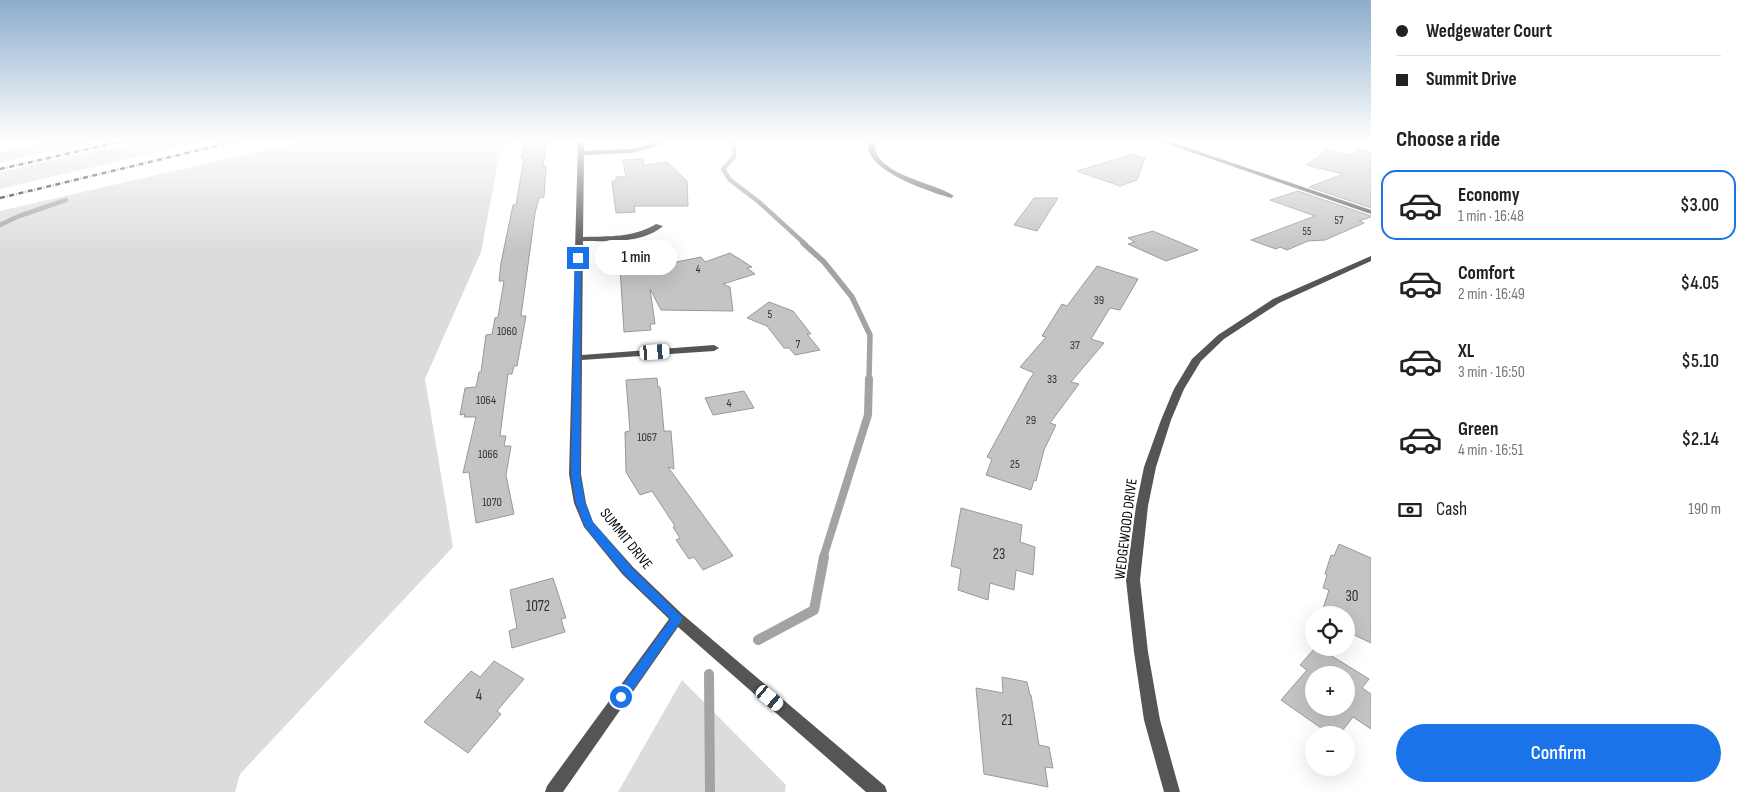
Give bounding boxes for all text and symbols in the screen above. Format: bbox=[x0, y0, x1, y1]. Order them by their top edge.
text: Wedgewater Court bbox=[1426, 20, 1552, 43]
text: Summit Drive bbox=[1426, 68, 1517, 91]
text: Choose a ride bbox=[1396, 126, 1500, 153]
icon: car bbox=[1398, 183, 1443, 228]
text: Economy bbox=[1458, 184, 1520, 207]
text: $3.00 bbox=[1680, 194, 1719, 217]
text: 1 min · 16:48 bbox=[1458, 207, 1524, 226]
house number: 57 bbox=[1335, 214, 1344, 227]
house number: 55 bbox=[1303, 225, 1311, 238]
callout: 1 min bbox=[596, 240, 678, 276]
route end bbox=[567, 247, 589, 269]
text: 1 min bbox=[621, 248, 651, 267]
icon: car bbox=[1398, 261, 1443, 306]
text: Comfort bbox=[1458, 262, 1515, 285]
house number: 4 bbox=[696, 263, 701, 276]
text: $4.05 bbox=[1681, 272, 1719, 295]
text: 2 min · 16:49 bbox=[1458, 285, 1525, 304]
house number: 39 bbox=[1094, 293, 1104, 308]
house number: 5 bbox=[768, 307, 773, 322]
house number: 1060 bbox=[497, 324, 517, 339]
house number: 7 bbox=[796, 337, 801, 352]
house number: 37 bbox=[1070, 338, 1080, 353]
icon: car bbox=[1398, 339, 1443, 384]
text: XL bbox=[1458, 340, 1474, 363]
car bbox=[639, 343, 670, 361]
text: $5.10 bbox=[1681, 350, 1719, 373]
text: 3 min · 16:50 bbox=[1458, 363, 1525, 382]
house number: 33 bbox=[1047, 372, 1057, 387]
house number: 1064 bbox=[476, 393, 496, 408]
house number: 4 bbox=[726, 396, 732, 411]
house number: 29 bbox=[1026, 413, 1036, 428]
icon: car bbox=[1398, 417, 1443, 462]
text: Green bbox=[1458, 418, 1498, 441]
text: $2.14 bbox=[1681, 428, 1719, 451]
house number: 1067 bbox=[637, 430, 657, 445]
text: 4 min · 16:51 bbox=[1458, 441, 1523, 460]
house number: 1066 bbox=[478, 447, 498, 462]
house number: 25 bbox=[1010, 457, 1020, 472]
street label: WEDGEWOOD DRIVE bbox=[1110, 477, 1142, 581]
house number: 1070 bbox=[482, 495, 502, 510]
icon: cash bbox=[1396, 496, 1424, 524]
text: Cash bbox=[1436, 498, 1467, 521]
text: 190 m bbox=[1688, 500, 1721, 519]
street label: SUMMIT DRIVE bbox=[596, 504, 656, 574]
house number: 23 bbox=[993, 545, 1005, 564]
house number: 30 bbox=[1346, 587, 1358, 606]
house number: 1072 bbox=[526, 597, 550, 616]
map controls bbox=[1305, 606, 1355, 776]
button: locate bbox=[1305, 606, 1355, 656]
button: + bbox=[1305, 666, 1355, 716]
car bbox=[753, 683, 786, 713]
house number: 4 bbox=[476, 686, 482, 705]
route start bbox=[610, 686, 632, 708]
house number: 21 bbox=[1001, 711, 1013, 730]
button: Confirm bbox=[1396, 724, 1721, 782]
button: − bbox=[1305, 726, 1355, 776]

